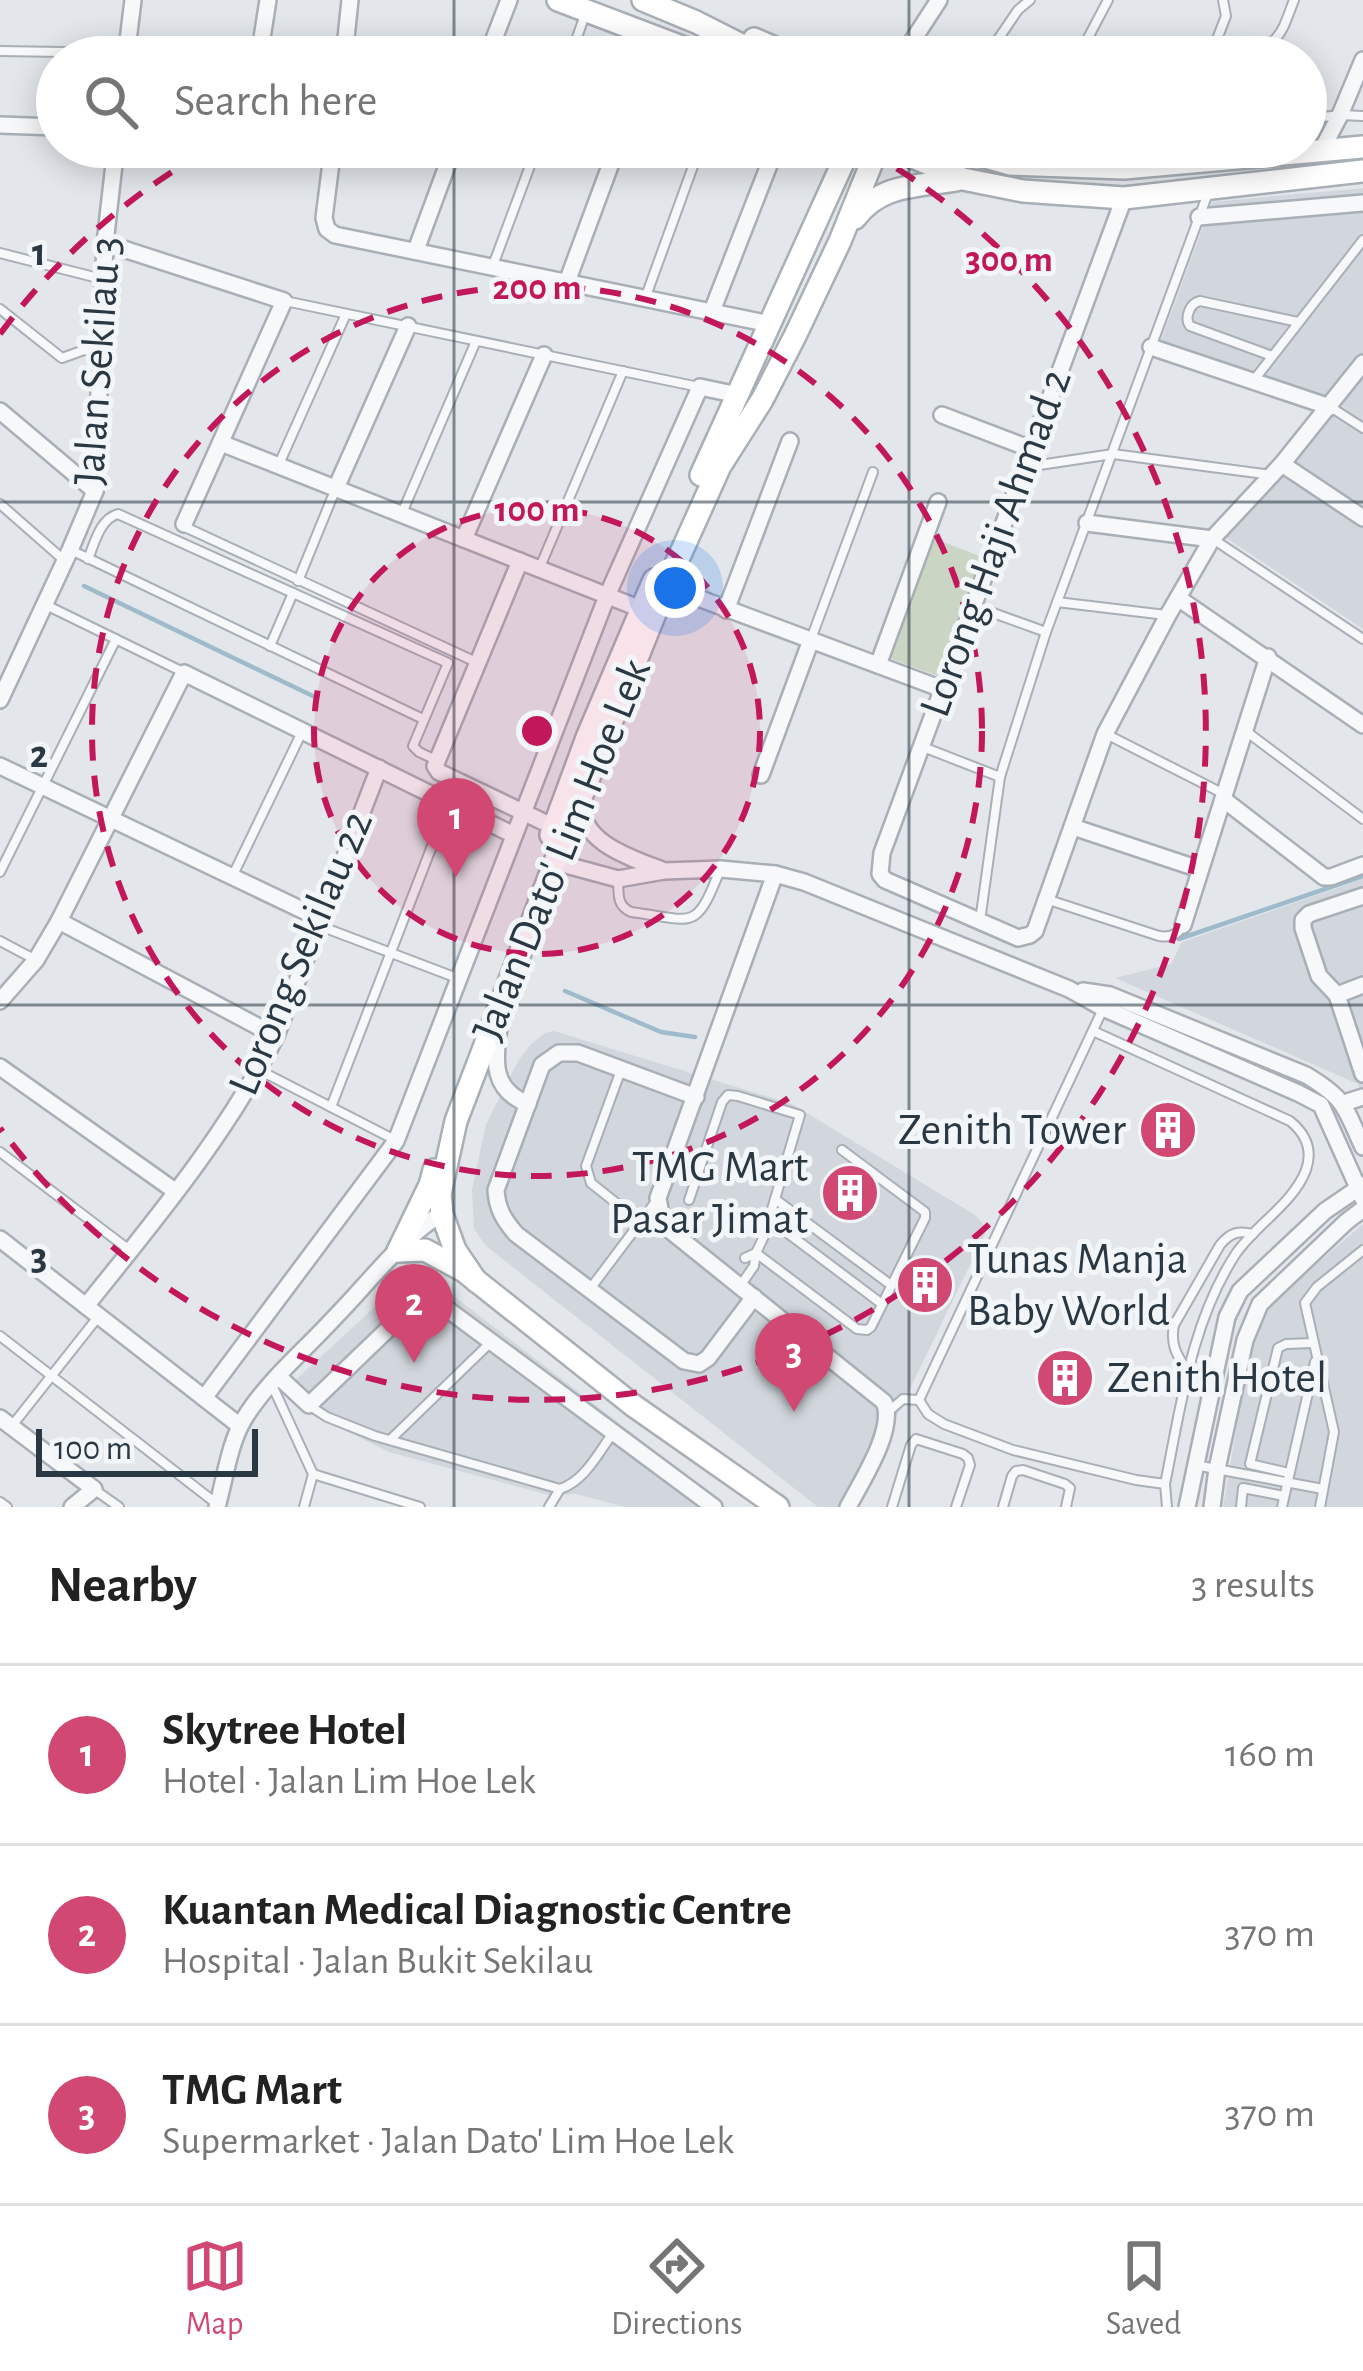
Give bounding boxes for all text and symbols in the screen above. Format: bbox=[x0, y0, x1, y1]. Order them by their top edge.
search box bbox=[36, 36, 1327, 168]
icon: search bbox=[78, 69, 144, 135]
text: Search here bbox=[174, 79, 377, 124]
text: 1 bbox=[32, 234, 46, 273]
street label: Jalan Sekilau 3 bbox=[67, 235, 129, 487]
text: 300 m bbox=[965, 242, 1053, 278]
text: 200 m bbox=[493, 270, 581, 306]
street label: Lorong Haji Ahmad 2 bbox=[912, 363, 1080, 723]
text: 100 m bbox=[495, 492, 579, 528]
your location bbox=[645, 558, 705, 618]
street label: Jalan Dato' Lim Hoe Lek bbox=[465, 653, 659, 1047]
centre of rings bbox=[516, 710, 558, 752]
text: 2 bbox=[30, 736, 48, 775]
pin: 1 bbox=[417, 778, 495, 877]
street label: Lorong Sekilau 22 bbox=[221, 804, 381, 1102]
building icon: Zenith Tower bbox=[1137, 1099, 1199, 1161]
place label: Zenith Tower bbox=[898, 1108, 1126, 1153]
place label: TMG Mart Pasar Jimat bbox=[610, 1145, 808, 1242]
building icon: TMG Mart Pasar Jimat bbox=[819, 1162, 881, 1224]
place label: Tunas Manja Baby World bbox=[967, 1237, 1188, 1334]
text: 3 bbox=[31, 1238, 47, 1277]
building icon: Tunas Manja Baby World bbox=[894, 1254, 956, 1316]
pin: 2 bbox=[375, 1264, 453, 1363]
pin: 3 bbox=[755, 1313, 833, 1412]
building icon: Zenith Hotel bbox=[1034, 1347, 1096, 1409]
place label: Zenith Hotel bbox=[1107, 1356, 1327, 1401]
scale bar bbox=[36, 1423, 258, 1476]
text: 100 m bbox=[54, 1433, 132, 1466]
text: Nearby bbox=[48, 1560, 197, 1611]
text: 3 results bbox=[1191, 1566, 1315, 1605]
text: Skytree Hotel bbox=[162, 1708, 407, 1753]
text: 1 bbox=[80, 1735, 94, 1774]
text: 160 m bbox=[1225, 1735, 1315, 1774]
text: Hotel · Jalan Lim Hoe Lek bbox=[162, 1762, 536, 1801]
text: Kuantan Medical Diagnostic Centre bbox=[162, 1888, 792, 1933]
text: 2 bbox=[78, 1915, 96, 1954]
text: 370 m bbox=[1224, 1915, 1315, 1954]
text: Hospital · Jalan Bukit Sekilau bbox=[162, 1942, 593, 1981]
text: TMG Mart bbox=[162, 2068, 342, 2113]
text: 3 bbox=[79, 2095, 95, 2134]
text: 370 m bbox=[1224, 2095, 1315, 2134]
text: Supermarket · Jalan Dato' Lim Hoe Lek bbox=[162, 2122, 734, 2161]
tab: Map bbox=[182, 2233, 248, 2345]
tab: Directions bbox=[611, 2233, 742, 2345]
tab: Saved bbox=[1106, 2233, 1181, 2345]

